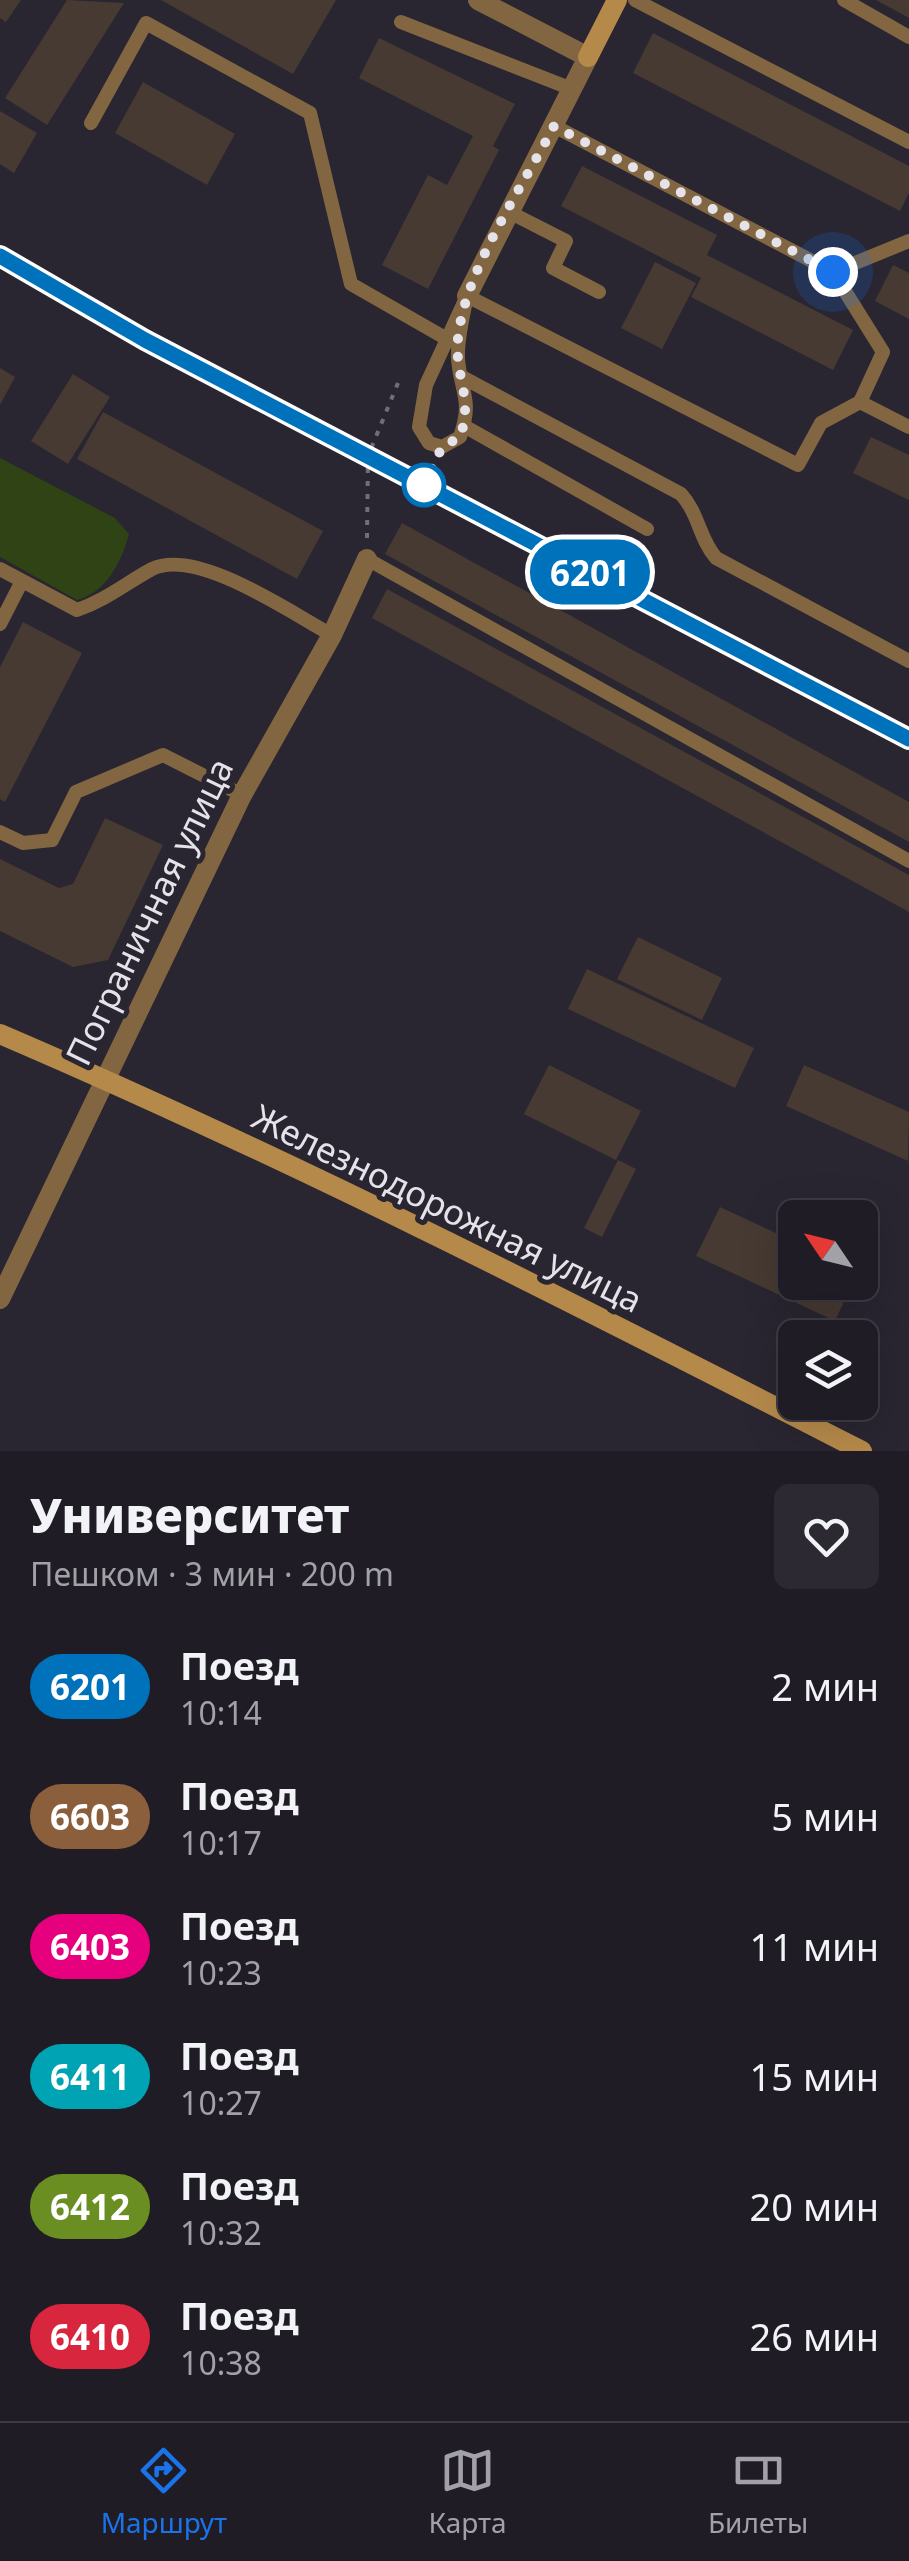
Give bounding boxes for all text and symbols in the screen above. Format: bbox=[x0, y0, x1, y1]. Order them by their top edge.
your location bbox=[808, 247, 858, 297]
unlabelled marker bbox=[403, 464, 445, 506]
line badge: 6201 bbox=[520, 540, 660, 604]
text: 6201 bbox=[550, 549, 630, 596]
street label: Пограничная улица bbox=[54, 750, 243, 1073]
street label: Железнодорожная улица bbox=[245, 1093, 651, 1323]
north arrow bbox=[778, 1200, 878, 1300]
map controls bbox=[778, 1200, 878, 1420]
button: layers bbox=[778, 1320, 878, 1420]
text: Университет bbox=[30, 1482, 349, 1547]
button: heart bbox=[774, 1484, 879, 1589]
text: Пешком · 3 мин · 200 m bbox=[30, 1552, 394, 1595]
text: Поезд bbox=[180, 1639, 299, 1691]
text: 2 мин bbox=[771, 1660, 879, 1712]
text: 6201 bbox=[50, 1663, 130, 1710]
text: 10:14 bbox=[180, 1691, 262, 1734]
text: Поезд bbox=[180, 1769, 299, 1821]
text: 5 мин bbox=[771, 1790, 879, 1842]
text: 6603 bbox=[50, 1793, 130, 1840]
text: 10:17 bbox=[180, 1821, 262, 1864]
text: Поезд bbox=[180, 1899, 299, 1951]
text: 11 мин bbox=[750, 1920, 879, 1972]
text: 6403 bbox=[50, 1923, 130, 1970]
text: 10:23 bbox=[180, 1951, 262, 1994]
text: Поезд bbox=[180, 2029, 299, 2081]
text: 15 мин bbox=[750, 2050, 879, 2102]
text: 6411 bbox=[50, 2053, 130, 2100]
text: 10:27 bbox=[180, 2081, 262, 2124]
text: Поезд bbox=[180, 2159, 299, 2211]
text: 20 мин bbox=[750, 2180, 879, 2232]
text: 6412 bbox=[50, 2183, 130, 2230]
text: 10:32 bbox=[180, 2211, 262, 2254]
text: Поезд bbox=[180, 2289, 299, 2341]
text: 26 мин bbox=[750, 2310, 879, 2362]
text: 6410 bbox=[50, 2313, 130, 2360]
text: 10:38 bbox=[180, 2341, 262, 2384]
tab: Маршрут bbox=[101, 2443, 227, 2541]
tab: Карта bbox=[428, 2443, 507, 2541]
tab: Билеты bbox=[708, 2443, 808, 2541]

